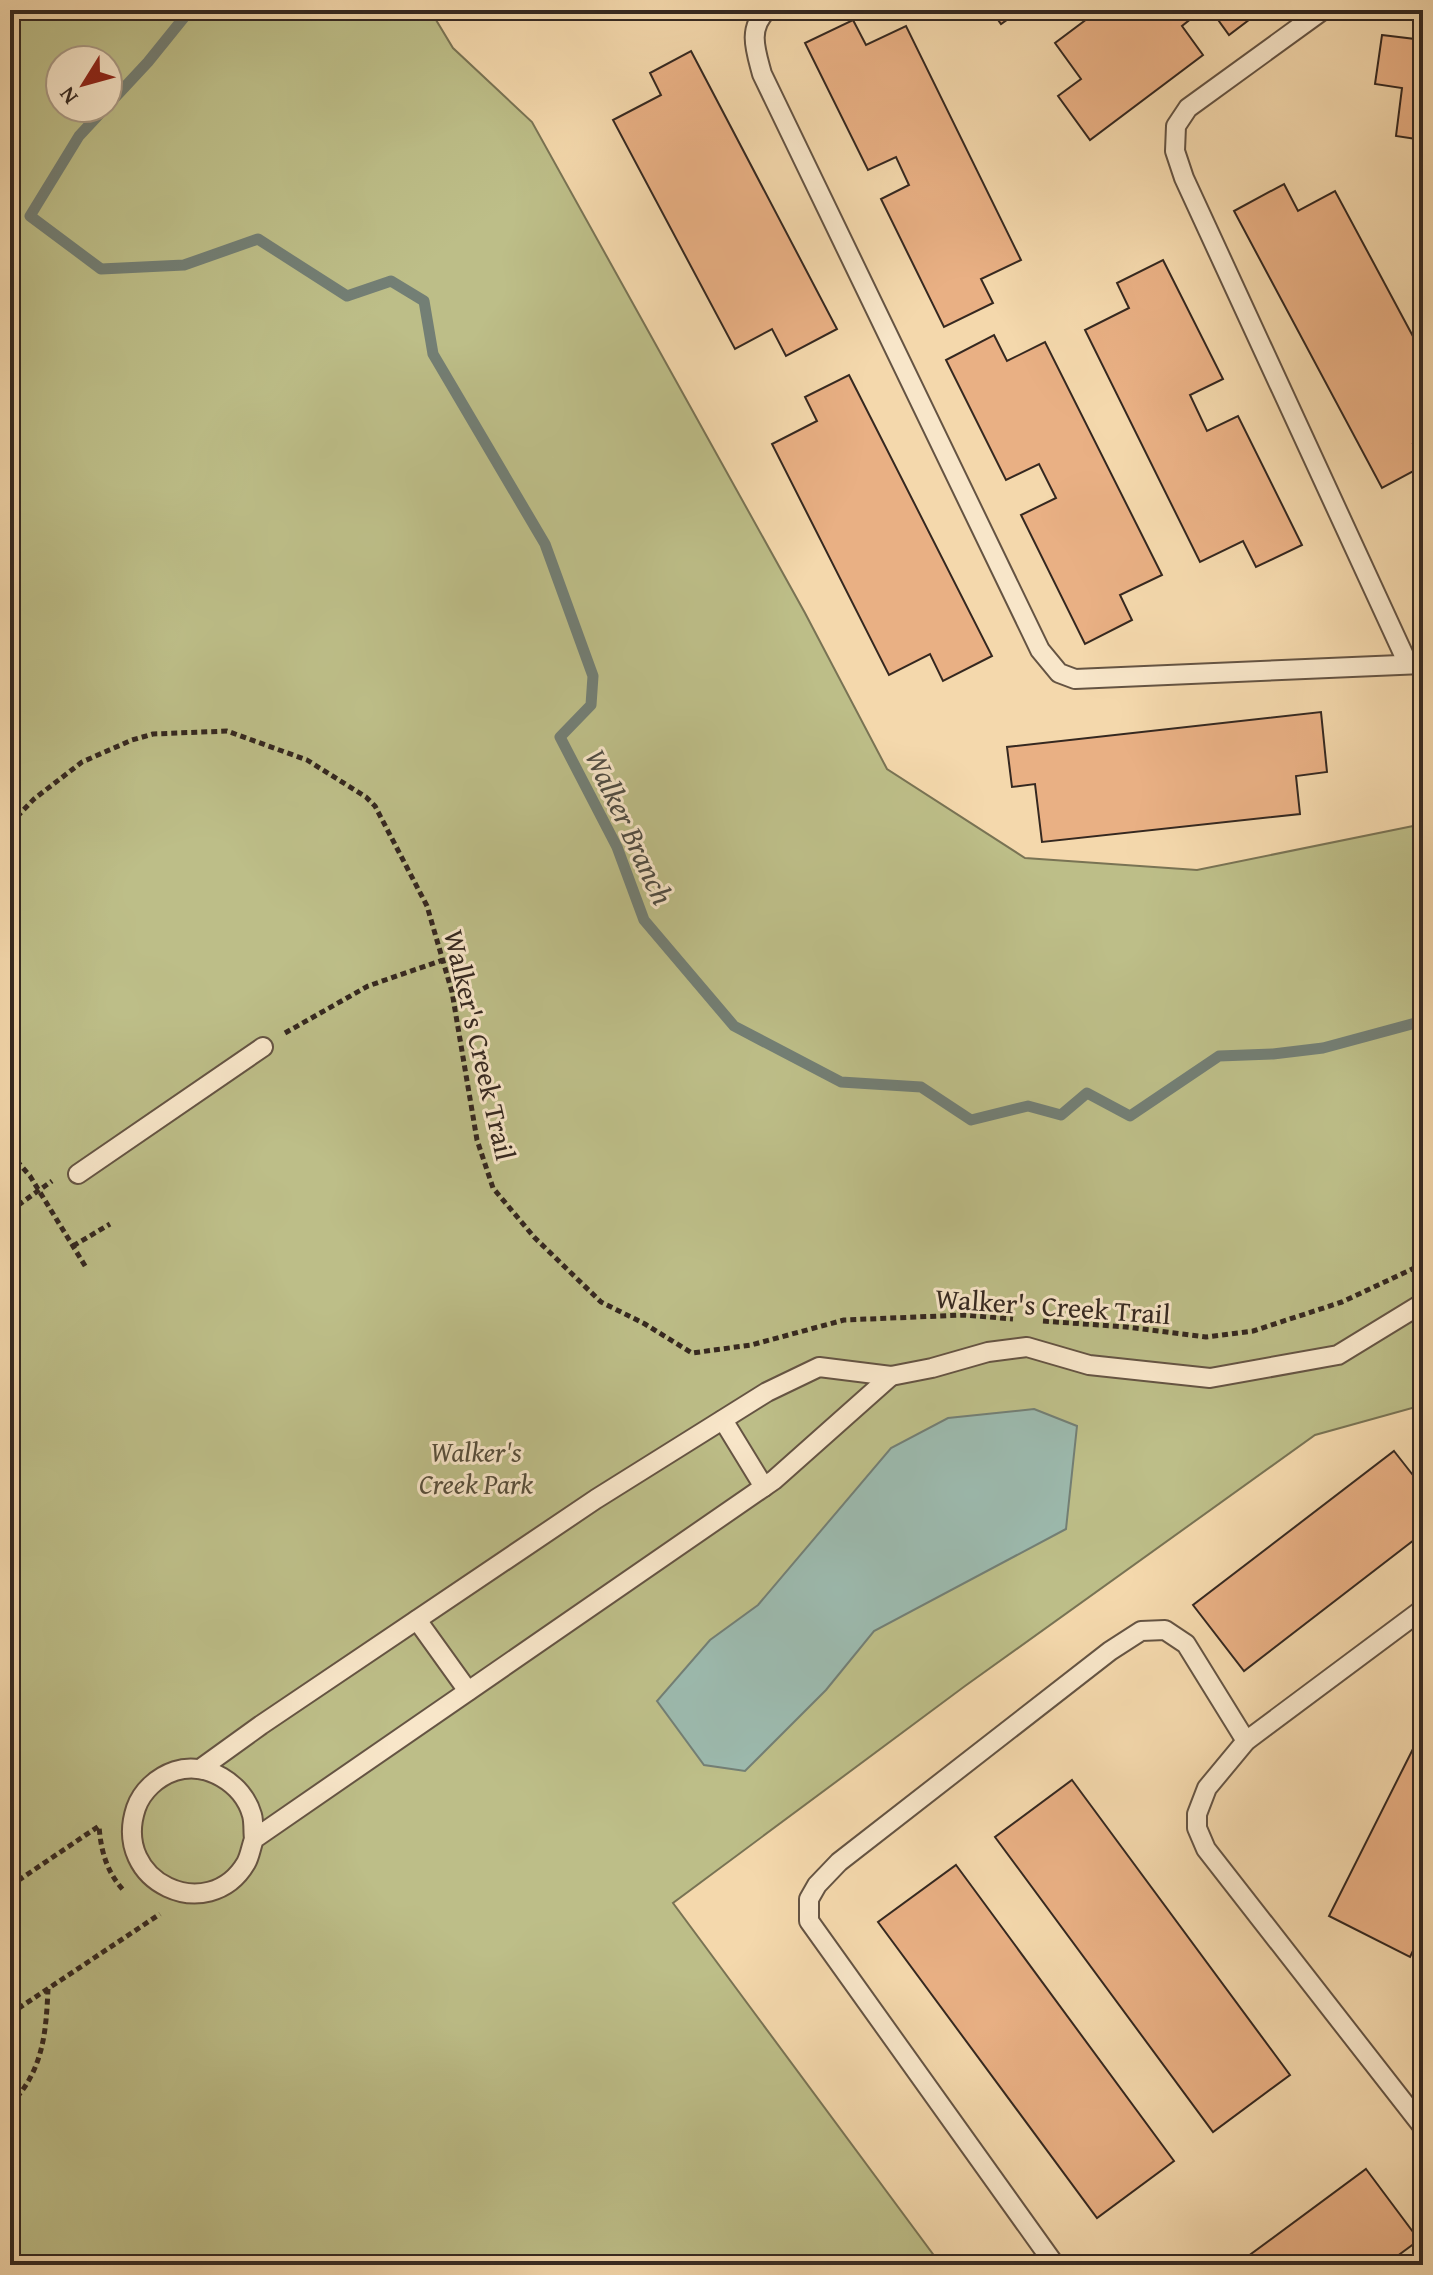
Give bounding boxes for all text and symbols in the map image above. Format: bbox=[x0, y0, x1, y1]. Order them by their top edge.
north arrow bbox=[44, 44, 124, 124]
text: N bbox=[51, 80, 85, 112]
water label: Walker Branch bbox=[575, 741, 685, 912]
street label: Walker's Creek Trail bbox=[434, 926, 527, 1164]
street label: Walker's Creek Trail bbox=[934, 1277, 1172, 1334]
park label: Walker's Creek Park bbox=[419, 1431, 533, 1504]

